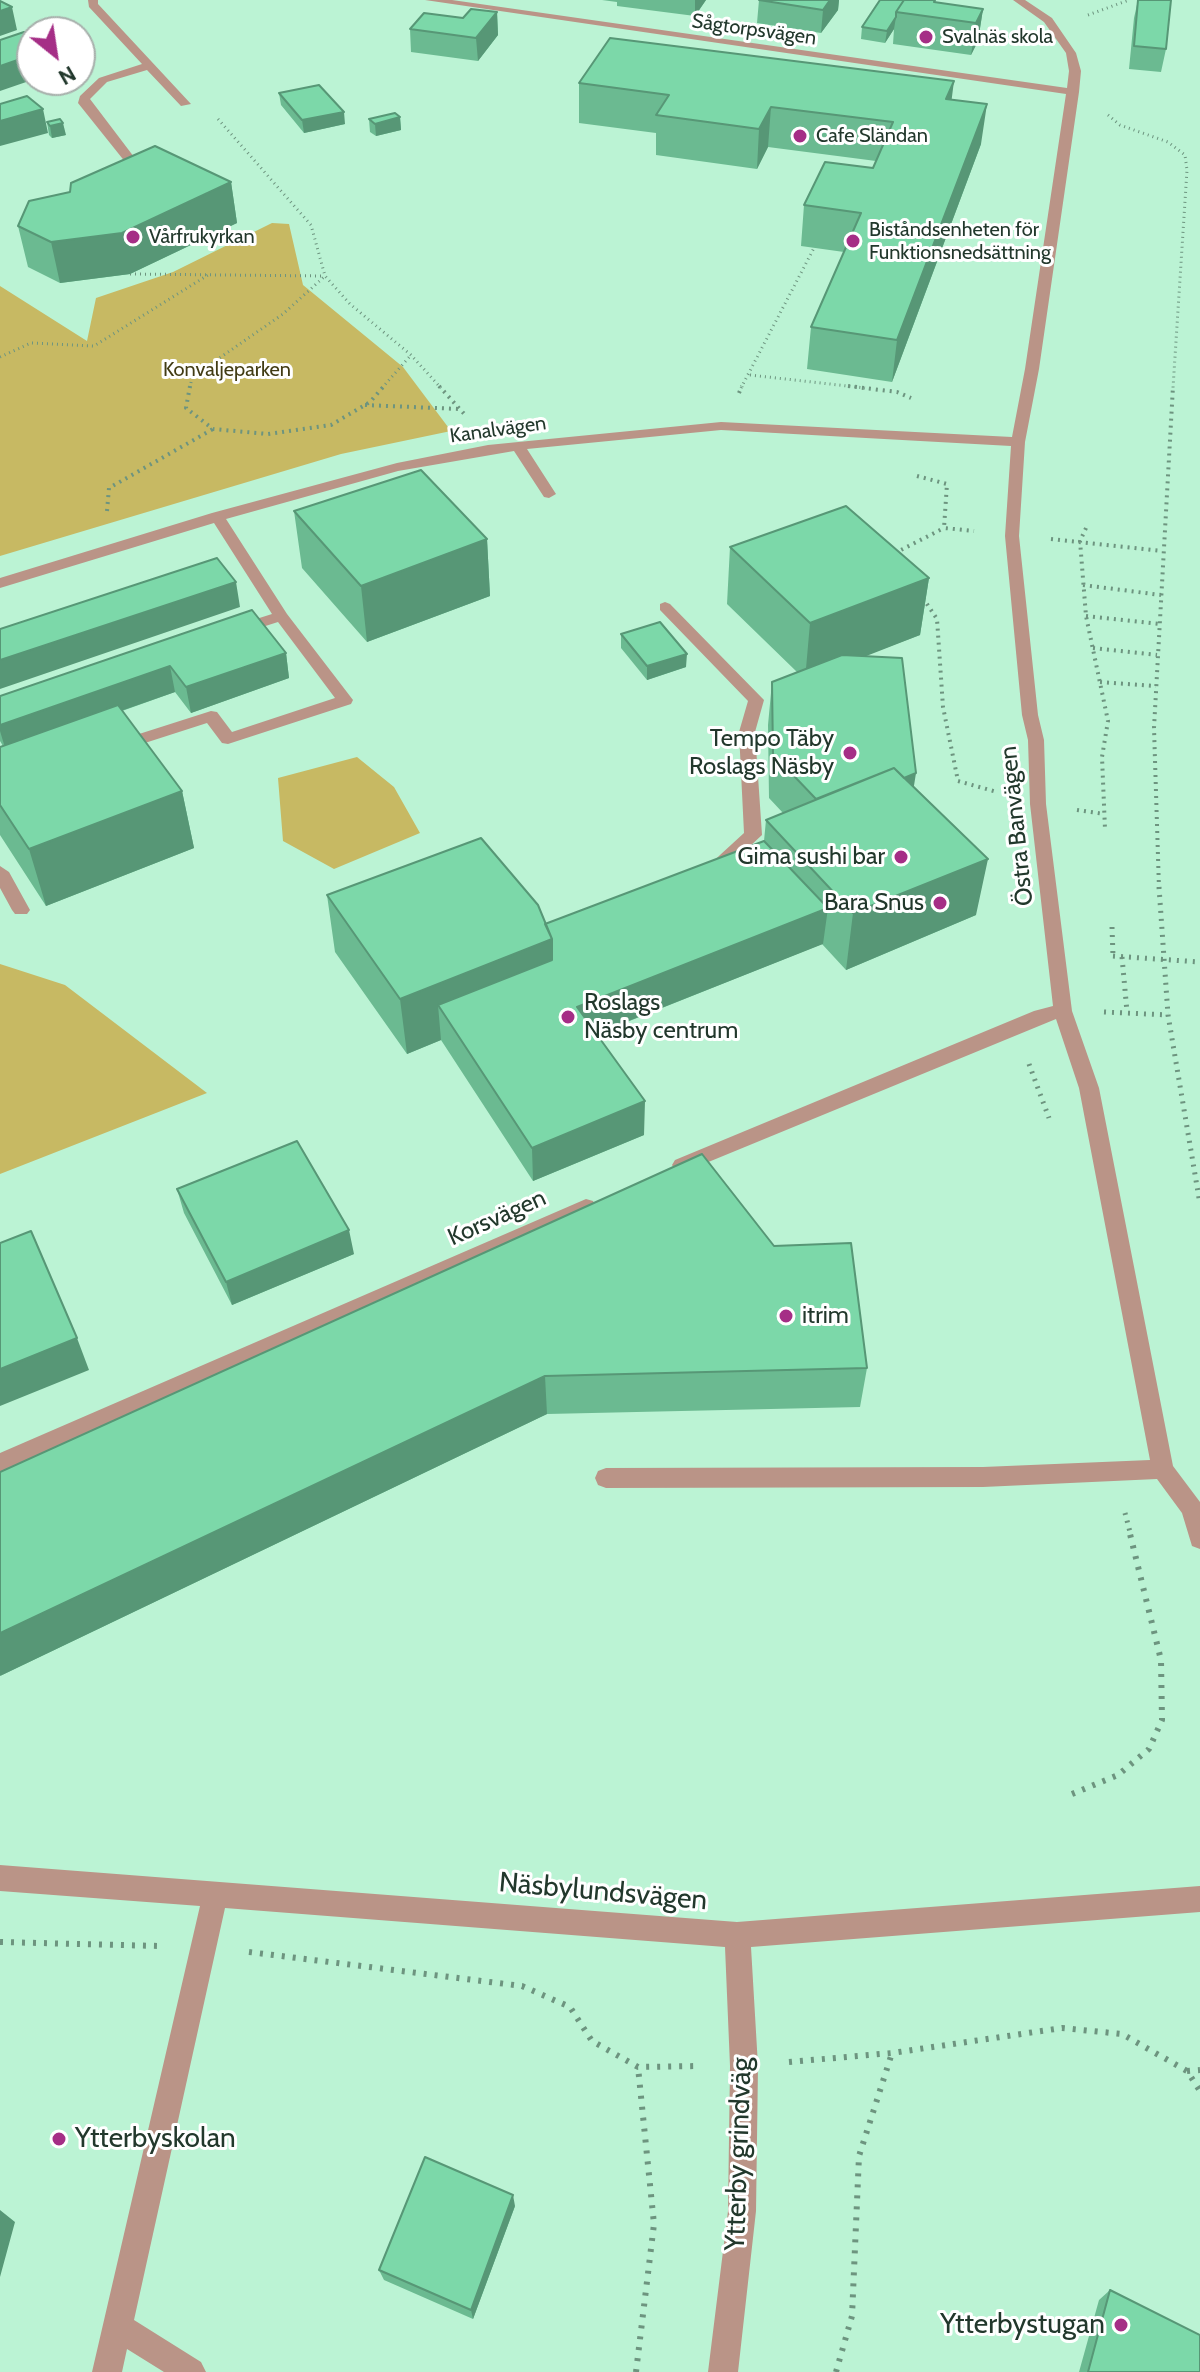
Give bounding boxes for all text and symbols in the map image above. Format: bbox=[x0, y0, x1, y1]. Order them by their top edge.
street label: Sågtorpsvägen bbox=[690, 9, 818, 51]
north arrow bbox=[16, 16, 96, 96]
place label: Svalnäs skola bbox=[942, 25, 1053, 49]
marker: Svalnäs skola bbox=[917, 28, 935, 46]
text: N bbox=[54, 60, 81, 91]
place label: Cafe Sländan bbox=[816, 124, 928, 148]
marker: Cafe Sländan bbox=[791, 127, 809, 145]
place label: Biståndsenheten för Funktionsnedsättning bbox=[869, 218, 1051, 265]
place label: Vårfrukyrkan bbox=[149, 225, 255, 249]
marker: Vårfrukyrkan bbox=[124, 228, 142, 246]
marker: Biståndsenheten för Funktionsnedsättning bbox=[844, 232, 862, 250]
park label: Konvaljeparken bbox=[163, 358, 291, 382]
street label: Kanalvägen bbox=[448, 411, 548, 449]
place label: Tempo Täby Roslags Näsby bbox=[689, 725, 834, 781]
marker: Tempo Täby Roslags Näsby bbox=[841, 744, 859, 762]
street label: Östra Banvägen bbox=[994, 745, 1040, 907]
place label: Gima sushi bar bbox=[738, 843, 885, 871]
marker: Gima sushi bar bbox=[892, 848, 910, 866]
place label: Bara Snus bbox=[824, 889, 924, 917]
marker: Bara Snus bbox=[931, 894, 949, 912]
place label: Roslags Näsby centrum bbox=[584, 989, 738, 1045]
marker: Roslags Näsby centrum bbox=[559, 1008, 577, 1026]
street label: Korsvägen bbox=[443, 1184, 551, 1252]
place label: itrim bbox=[802, 1302, 849, 1330]
marker: itrim bbox=[777, 1307, 795, 1325]
street label: Näsbylundsvägen bbox=[497, 1866, 709, 1918]
street label: Ytterby grindväg bbox=[719, 2057, 759, 2251]
place label: Ytterbyskolan bbox=[75, 2122, 236, 2156]
marker: Ytterbyskolan bbox=[50, 2130, 68, 2148]
place label: Ytterbystugan bbox=[940, 2308, 1105, 2342]
marker: Ytterbystugan bbox=[1112, 2316, 1130, 2334]

